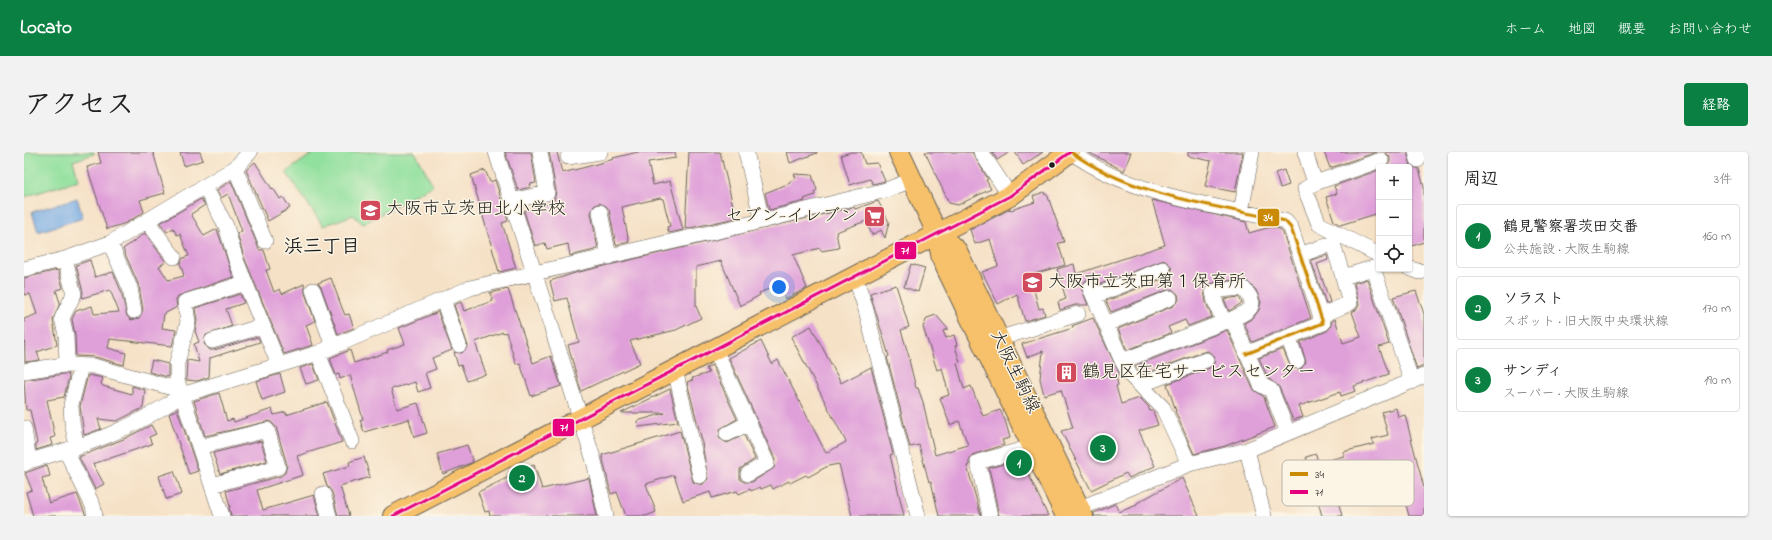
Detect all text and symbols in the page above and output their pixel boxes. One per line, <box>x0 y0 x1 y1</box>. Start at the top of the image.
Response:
text: Locato <box>20 15 72 42</box>
text: ホーム <box>1505 19 1546 40</box>
text: 地図 <box>1568 19 1596 40</box>
text: 概要 <box>1618 19 1646 40</box>
text: お問い合わせ <box>1668 19 1752 40</box>
button: 経路 <box>1684 83 1748 126</box>
text: アクセス <box>24 86 134 127</box>
unlabelled marker <box>1047 160 1057 170</box>
map controls <box>1376 164 1412 272</box>
button: + <box>1376 164 1412 200</box>
text: 周辺 <box>1464 167 1498 192</box>
text: 3件 <box>1714 170 1732 189</box>
school or university icon: 大阪市立茨田北小学校 <box>357 197 383 223</box>
place label: 大阪市立茨田北小学校 <box>386 197 566 223</box>
button: − <box>1376 200 1412 236</box>
place label: セブン-イレブン <box>725 204 858 230</box>
supermarket icon: セブン-イレブン <box>861 204 887 230</box>
line badge: 34 <box>1257 208 1280 227</box>
text: 34 <box>1262 210 1273 226</box>
text: 鶴見警察署茨田交番 <box>1503 216 1638 238</box>
text: 1 <box>1476 227 1480 246</box>
text: 160 m <box>1702 227 1731 246</box>
district label: 浜三丁目 <box>284 234 360 261</box>
button: locate <box>1376 236 1412 272</box>
text: 公共施設 · 大阪生駒線 <box>1503 240 1629 259</box>
line badge: 71 <box>894 241 917 260</box>
text: 71 <box>901 243 910 259</box>
school or university icon: 大阪市立茨田第１保育所 <box>1020 270 1046 296</box>
place label: 大阪市立茨田第１保育所 <box>1048 270 1246 296</box>
your location <box>769 277 789 297</box>
text: ソラスト <box>1503 288 1564 310</box>
text: 2 <box>1475 299 1481 318</box>
text: 170 m <box>1703 299 1731 318</box>
text: スポット · 旧大阪中央環状線 <box>1503 312 1668 331</box>
street label: 大阪生駒線 <box>983 326 1045 418</box>
building icon: 鶴見区在宅サービスセンター <box>1054 360 1080 386</box>
place label: 鶴見区在宅サービスセンター <box>1082 360 1315 386</box>
text: サンディ <box>1503 360 1562 382</box>
text: 3 <box>1475 371 1481 390</box>
text: 190 m <box>1704 371 1731 390</box>
text: スーパー · 大阪生駒線 <box>1503 384 1629 403</box>
line badge: 71 <box>552 418 575 437</box>
text: 71 <box>560 420 569 436</box>
pin: 3 <box>1090 433 1116 463</box>
pin: 1 <box>1006 448 1032 478</box>
legend <box>1282 460 1414 506</box>
pin: 2 <box>509 463 535 493</box>
text: 34 <box>1315 467 1325 483</box>
text: 71 <box>1315 485 1324 501</box>

